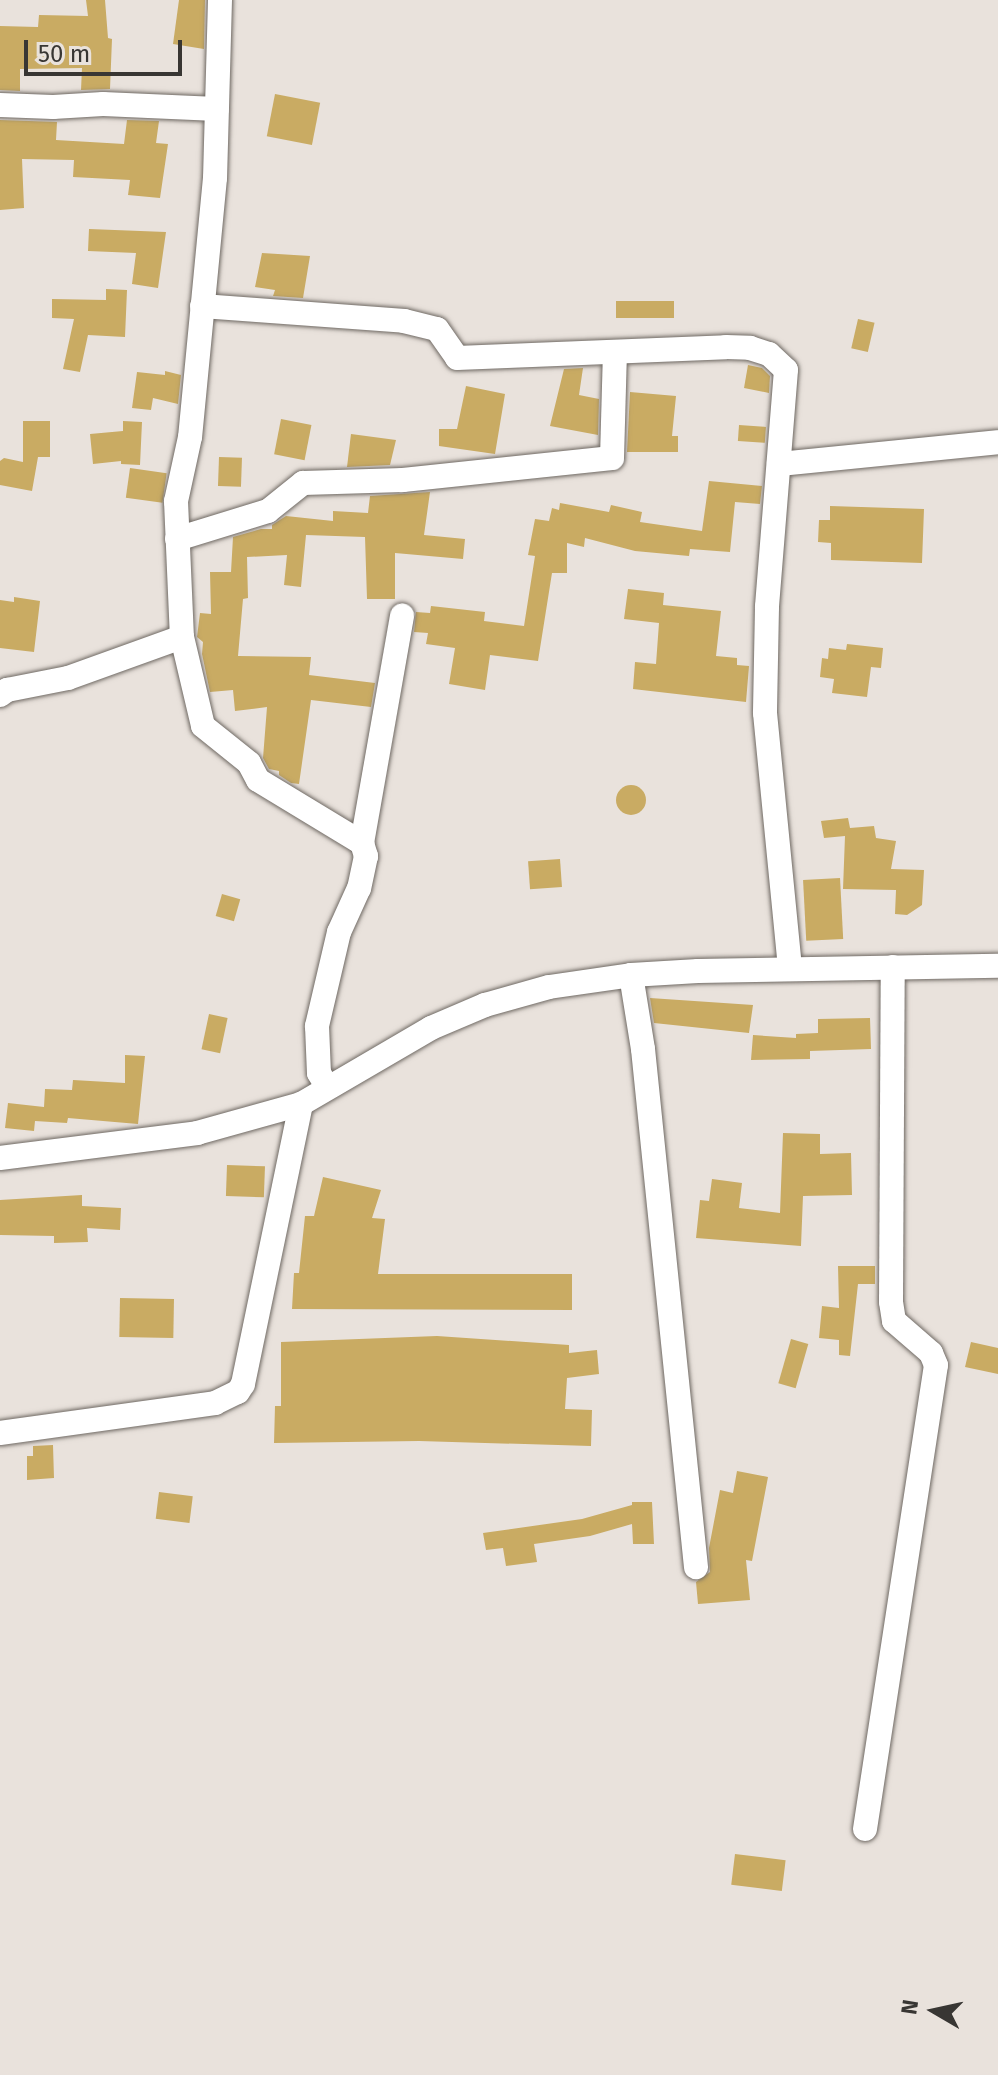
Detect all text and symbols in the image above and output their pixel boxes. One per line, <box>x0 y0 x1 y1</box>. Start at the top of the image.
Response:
scale bar <box>28 24 186 74</box>
text: 50 m <box>38 40 90 68</box>
north arrow <box>894 1971 974 2051</box>
text: N <box>895 1998 924 2016</box>

